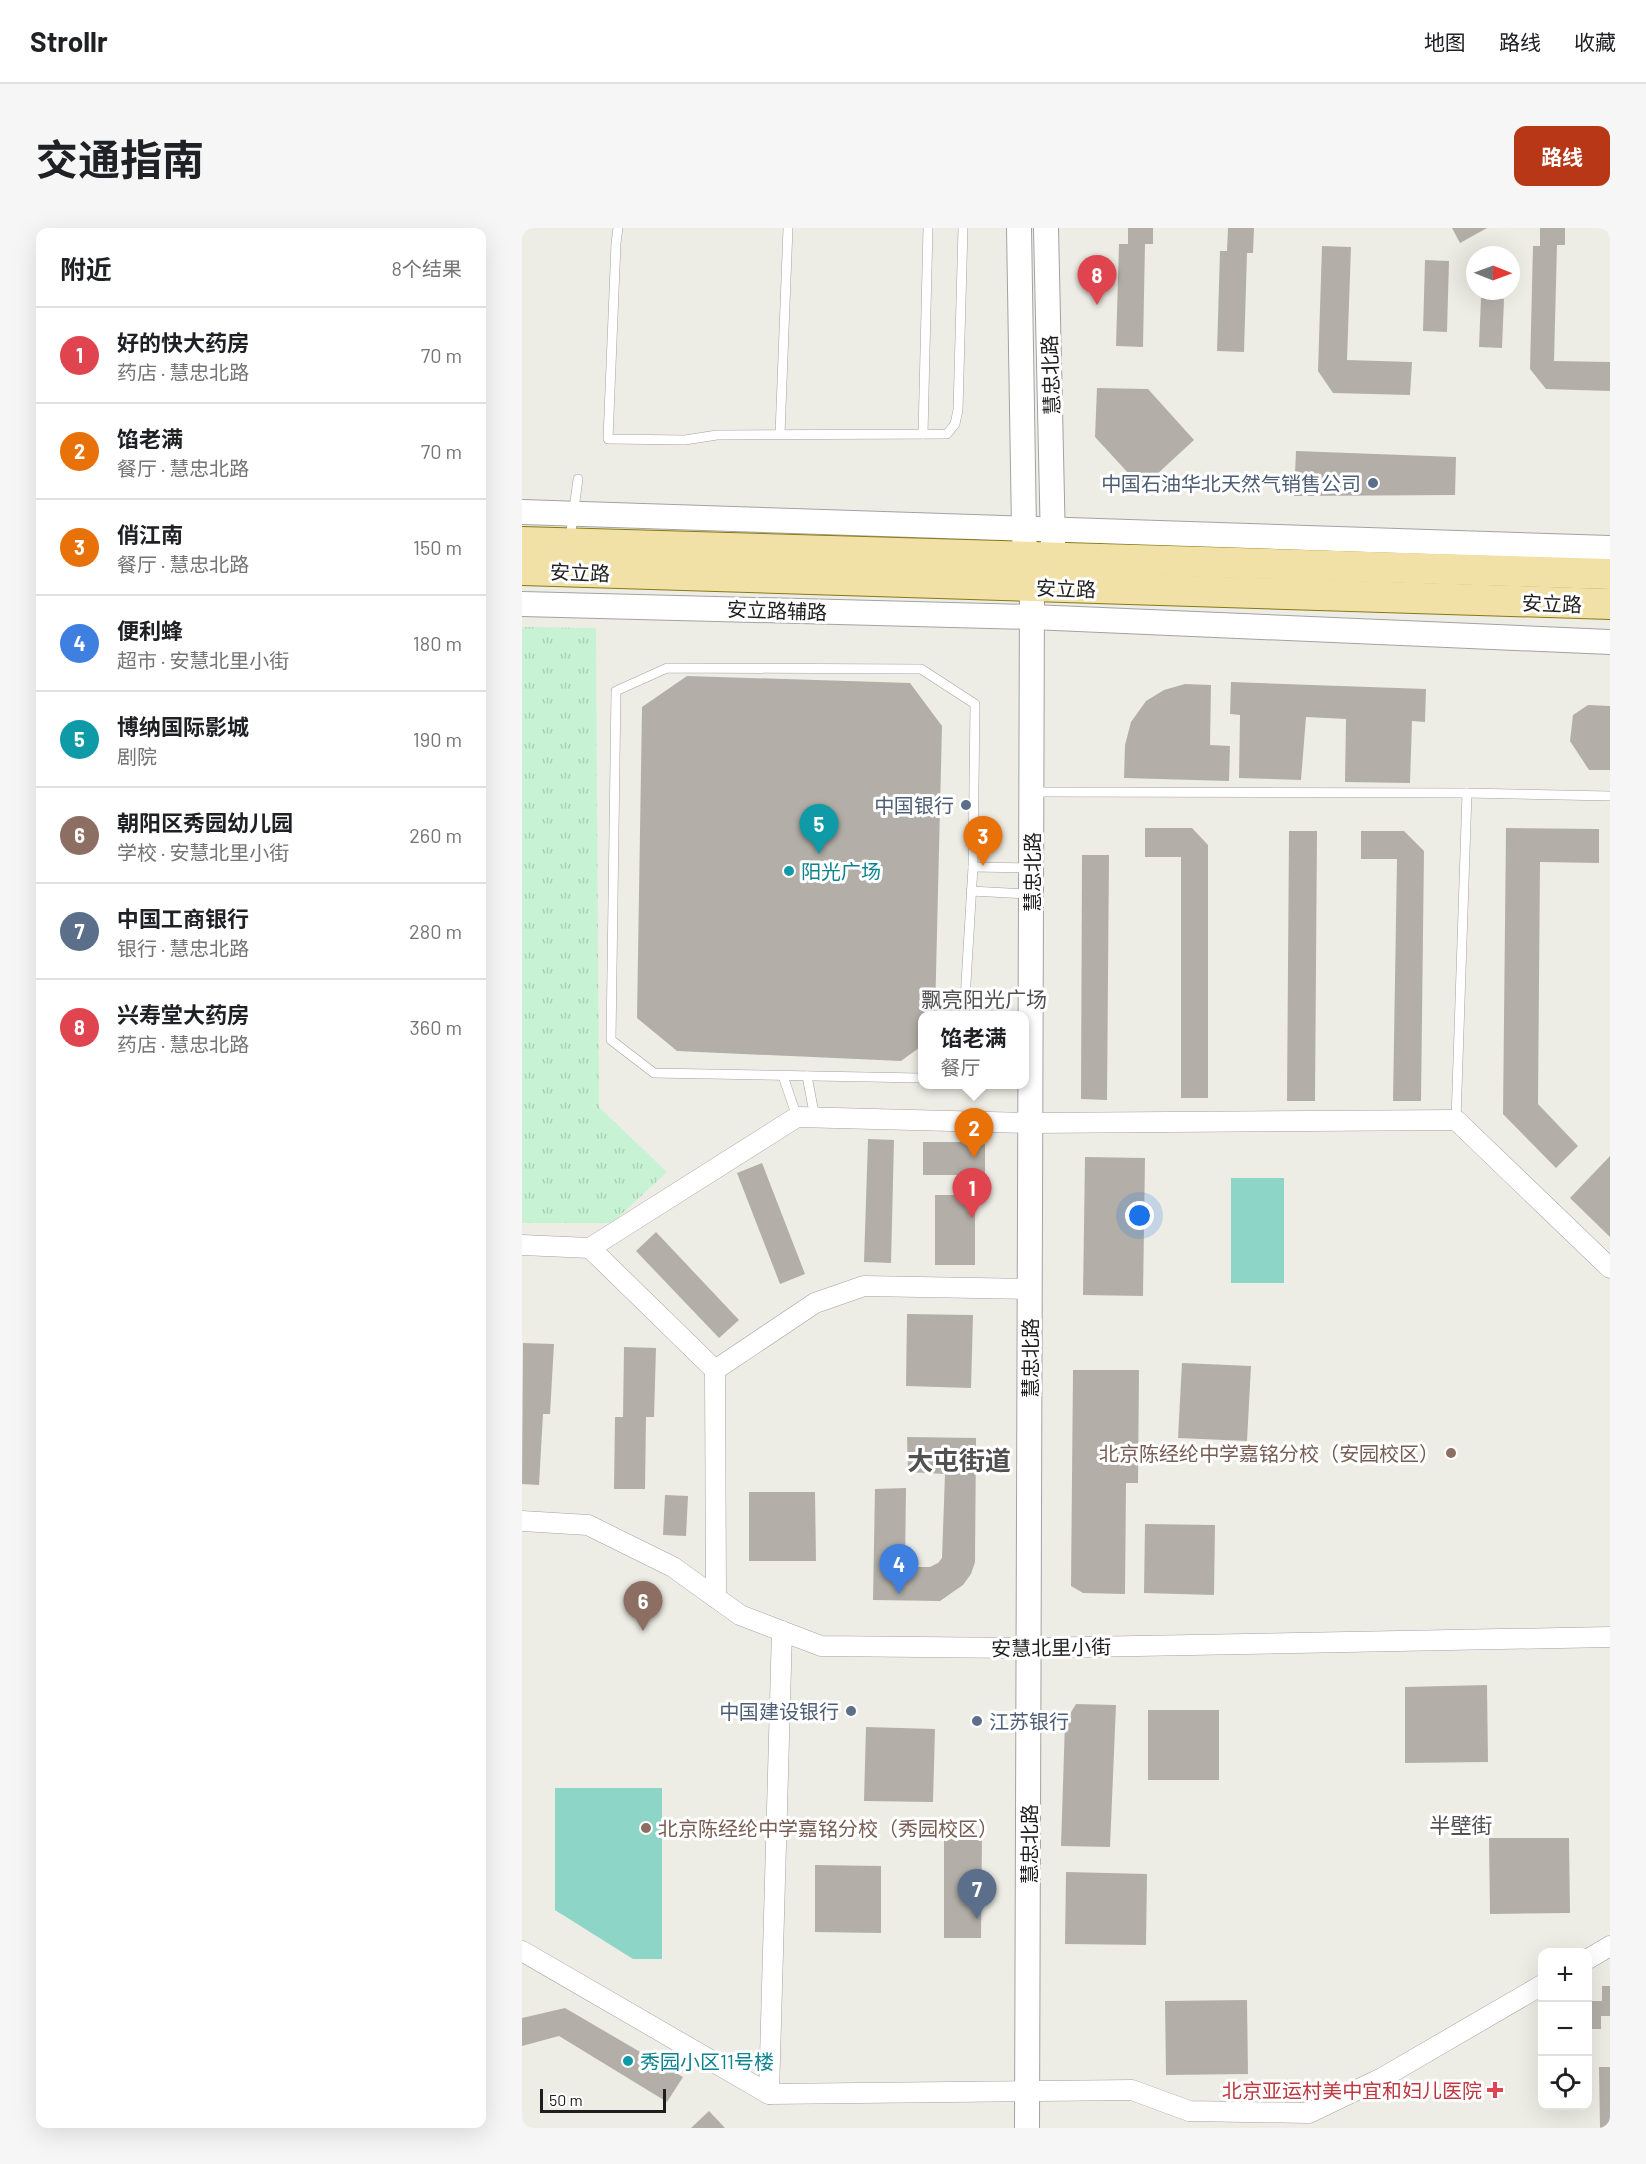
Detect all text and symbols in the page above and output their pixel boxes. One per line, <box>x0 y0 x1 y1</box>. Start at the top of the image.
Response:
text: Strollr <box>30 24 108 58</box>
text: 地图 <box>1424 29 1466 54</box>
text: 路线 <box>1499 29 1541 54</box>
text: 收藏 <box>1574 29 1616 54</box>
button: 路线 <box>1514 126 1610 186</box>
text: 交通指南 <box>36 133 204 183</box>
north arrow <box>1466 246 1520 300</box>
text: 附近 <box>60 253 112 284</box>
text: 8个结果 <box>392 256 462 280</box>
pin: 8 <box>1078 256 1116 305</box>
text: 好的快大药房 <box>117 329 249 355</box>
street label: 慧忠北路 <box>1037 335 1063 415</box>
text: 1 <box>76 343 83 367</box>
text: 70 m <box>421 343 462 367</box>
text: 药店 · 慧忠北路 <box>117 360 249 384</box>
text: 馅老满 <box>117 425 183 451</box>
text: 2 <box>74 439 85 463</box>
text: 70 m <box>421 439 462 463</box>
text: 餐厅 · 慧忠北路 <box>117 456 249 480</box>
place label: 中国石油华北天然气销售公司 <box>1101 471 1361 495</box>
marker: 中国石油华北天然气销售公司 <box>1366 476 1380 490</box>
text: 俏江南 <box>117 521 183 547</box>
text: 3 <box>74 535 85 559</box>
text: 150 m <box>413 535 462 559</box>
text: 餐厅 · 慧忠北路 <box>117 552 249 576</box>
street label: 安立路 <box>550 559 610 585</box>
street label: 安立路 <box>1036 575 1096 601</box>
street label: 安立路 <box>1522 590 1582 616</box>
street label: 安立路辅路 <box>727 596 827 624</box>
text: 便利蜂 <box>117 617 183 643</box>
text: 4 <box>73 631 86 655</box>
text: 180 m <box>413 631 462 655</box>
text: 超市 · 安慧北里小街 <box>117 648 289 672</box>
text: 博纳国际影城 <box>117 713 249 739</box>
text: 5 <box>74 727 85 751</box>
text: 190 m <box>413 727 462 751</box>
text: 剧院 <box>117 744 157 768</box>
place label: 中国银行 <box>874 793 954 817</box>
marker: 中国银行 <box>959 798 973 812</box>
pin: 5 <box>800 804 838 854</box>
text: 朝阳区秀园幼儿园 <box>117 809 293 835</box>
pin: 3 <box>964 816 1002 866</box>
text: 6 <box>74 823 85 847</box>
text: 260 m <box>409 823 462 847</box>
street label: 慧忠北路 <box>1020 832 1044 912</box>
text: 学校 · 安慧北里小街 <box>117 840 289 864</box>
place label: 阳光广场 <box>801 859 881 883</box>
marker: 阳光广场 <box>782 864 796 878</box>
text: 中国工商银行 <box>117 905 249 931</box>
text: 7 <box>75 919 84 943</box>
text: 280 m <box>409 919 462 943</box>
text: 银行 · 慧忠北路 <box>117 936 249 960</box>
district label: 飘亮阳光广场 <box>921 986 1047 1011</box>
text: 兴寿堂大药房 <box>117 1001 249 1027</box>
popup <box>918 1011 1029 1089</box>
text: 8 <box>74 1015 85 1039</box>
text: 360 m <box>410 1015 462 1039</box>
text: 馅老满 <box>940 1024 1007 1050</box>
text: 药店 · 慧忠北路 <box>117 1032 249 1056</box>
text: 餐厅 <box>940 1055 980 1079</box>
pin: 2 <box>954 1108 994 1158</box>
pin: 1 <box>952 1168 992 1218</box>
your location <box>1125 1201 1154 1230</box>
street label: 慧忠北路 <box>1018 1318 1042 1398</box>
place label: 北京陈经纶中学嘉铭分校（安园校区） <box>1099 1441 1439 1465</box>
district label: 大屯街道 <box>907 1444 1011 1475</box>
marker: 北京陈经纶中学嘉铭分校（安园校区） <box>1444 1446 1458 1460</box>
pin: 4 <box>880 1544 919 1594</box>
pin: 6 <box>624 1582 662 1631</box>
street label: 安慧北里小街 <box>991 1634 1111 1660</box>
place label: 中国建设银行 <box>719 1699 839 1723</box>
marker: 中国建设银行 <box>844 1704 858 1718</box>
place label: 江苏银行 <box>989 1709 1069 1733</box>
marker: 江苏银行 <box>970 1714 984 1728</box>
street label: 慧忠北路 <box>1017 1804 1041 1884</box>
district label: 半壁街 <box>1430 1812 1493 1837</box>
place label: 北京陈经纶中学嘉铭分校（秀园校区） <box>658 1816 998 1840</box>
marker: 北京陈经纶中学嘉铭分校（秀园校区） <box>639 1821 653 1835</box>
pin: 7 <box>958 1870 996 1919</box>
map controls <box>1538 1948 1592 2110</box>
button: + <box>1538 1948 1592 2002</box>
button: − <box>1538 2002 1592 2056</box>
place label: 秀园小区11号楼 <box>640 2049 774 2073</box>
marker: 秀园小区11号楼 <box>621 2054 635 2068</box>
button: locate <box>1538 2056 1592 2110</box>
place label: 北京亚运村美中宜和妇儿医院 <box>1222 2078 1482 2102</box>
marker: 北京亚运村美中宜和妇儿医院 <box>1486 2081 1504 2099</box>
scale bar <box>540 2086 666 2114</box>
text: 50 m <box>549 2090 583 2109</box>

